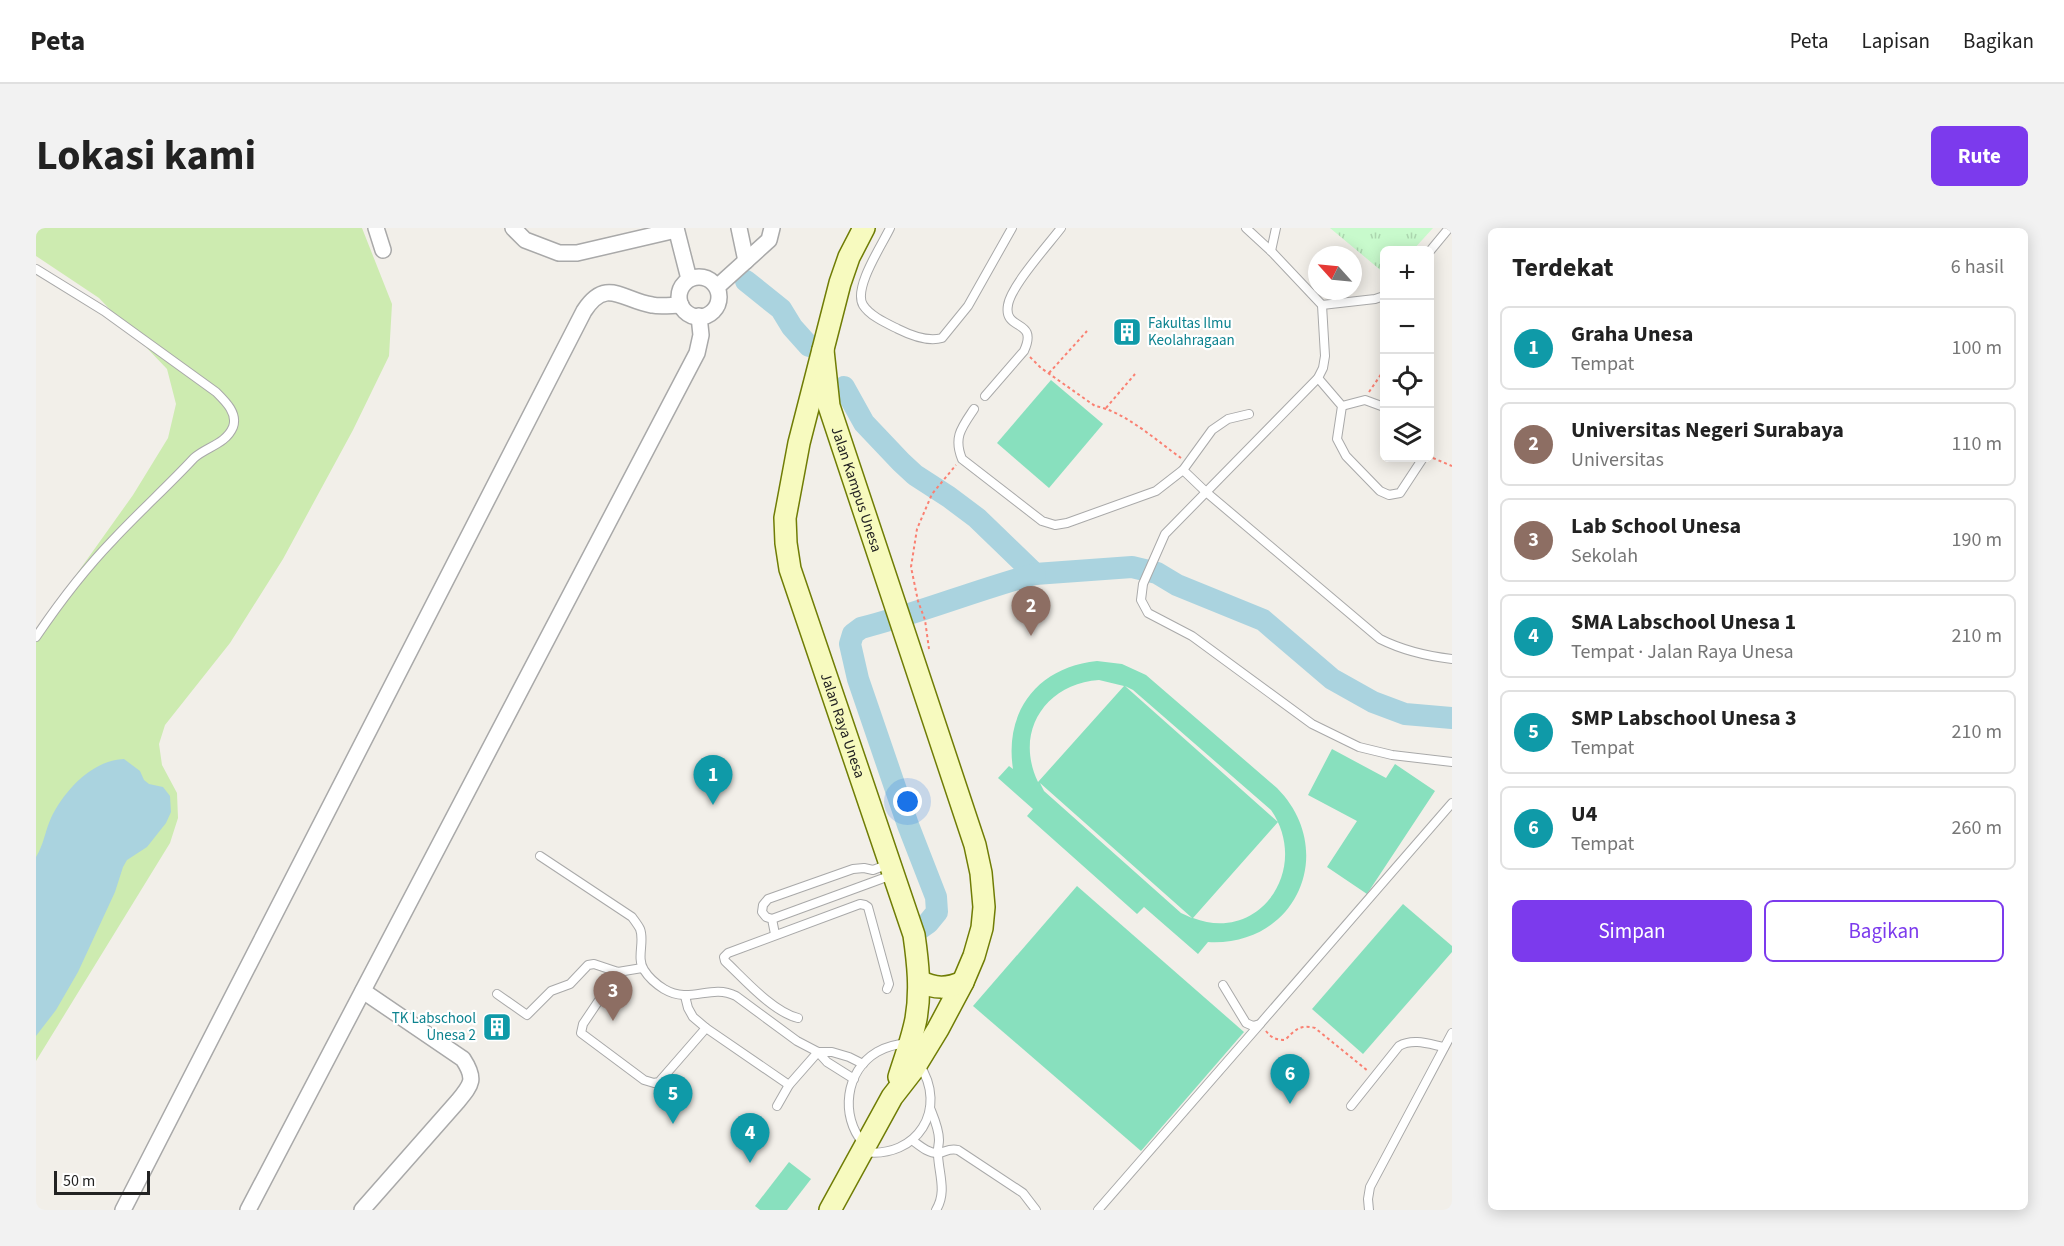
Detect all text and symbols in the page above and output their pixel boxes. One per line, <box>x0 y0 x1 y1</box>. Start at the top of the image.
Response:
text: Peta <box>30 21 85 61</box>
text: Peta <box>1790 26 1829 56</box>
text: Lapisan <box>1862 26 1930 56</box>
text: Bagikan <box>1963 26 2034 56</box>
text: Lokasi kami <box>36 126 256 186</box>
button: Rute <box>1931 126 2028 186</box>
north arrow <box>1308 246 1362 300</box>
map controls <box>1380 246 1434 462</box>
button: + <box>1380 246 1434 300</box>
text: Terdekat <box>1512 249 1614 286</box>
text: 6 hasil <box>1951 253 2004 281</box>
button: − <box>1380 300 1434 354</box>
place label: Fakultas Ilmu Keolahragaan <box>1148 313 1235 351</box>
building icon: Fakultas Ilmu Keolahragaan <box>1111 316 1143 348</box>
text: Graha Unesa <box>1571 318 1693 350</box>
text: 1 <box>1528 334 1539 362</box>
text: 100 m <box>1952 334 2002 362</box>
text: Tempat <box>1571 350 1634 378</box>
button: locate <box>1380 354 1434 408</box>
button: layers <box>1380 408 1434 462</box>
text: Universitas Negeri Surabaya <box>1571 414 1844 446</box>
street label: Jalan Kampus Unesa <box>826 424 887 555</box>
text: 2 <box>1528 430 1539 458</box>
text: 110 m <box>1952 430 2002 458</box>
text: Universitas <box>1571 446 1664 474</box>
text: Lab School Unesa <box>1571 510 1741 542</box>
text: 3 <box>1528 526 1539 554</box>
text: 190 m <box>1952 526 2002 554</box>
text: Sekolah <box>1571 542 1638 570</box>
pin: 2 <box>1012 586 1050 636</box>
text: SMA Labschool Unesa 1 <box>1571 606 1796 638</box>
text: 4 <box>1528 622 1539 650</box>
text: 210 m <box>1952 622 2002 650</box>
text: Tempat · Jalan Raya Unesa <box>1571 638 1794 666</box>
street label: Jalan Raya Unesa <box>815 670 871 781</box>
text: SMP Labschool Unesa 3 <box>1571 702 1797 734</box>
text: 5 <box>1528 718 1539 746</box>
text: 210 m <box>1952 718 2002 746</box>
text: Tempat <box>1571 734 1634 762</box>
pin: 1 <box>694 756 732 805</box>
your location <box>893 787 922 816</box>
text: U4 <box>1571 798 1597 830</box>
text: 6 <box>1528 814 1539 842</box>
text: 260 m <box>1952 814 2002 842</box>
text: Tempat <box>1571 830 1634 858</box>
button: Simpan <box>1512 900 1752 962</box>
button: Bagikan <box>1764 900 2004 962</box>
pin: 3 <box>594 972 632 1021</box>
place label: TK Labschool Unesa 2 <box>392 1008 476 1046</box>
building icon: TK Labschool Unesa 2 <box>481 1011 513 1043</box>
pin: 6 <box>1270 1054 1310 1104</box>
pin: 5 <box>654 1074 692 1124</box>
pin: 4 <box>730 1114 770 1163</box>
scale bar <box>54 1168 150 1196</box>
text: 50 m <box>63 1170 95 1192</box>

